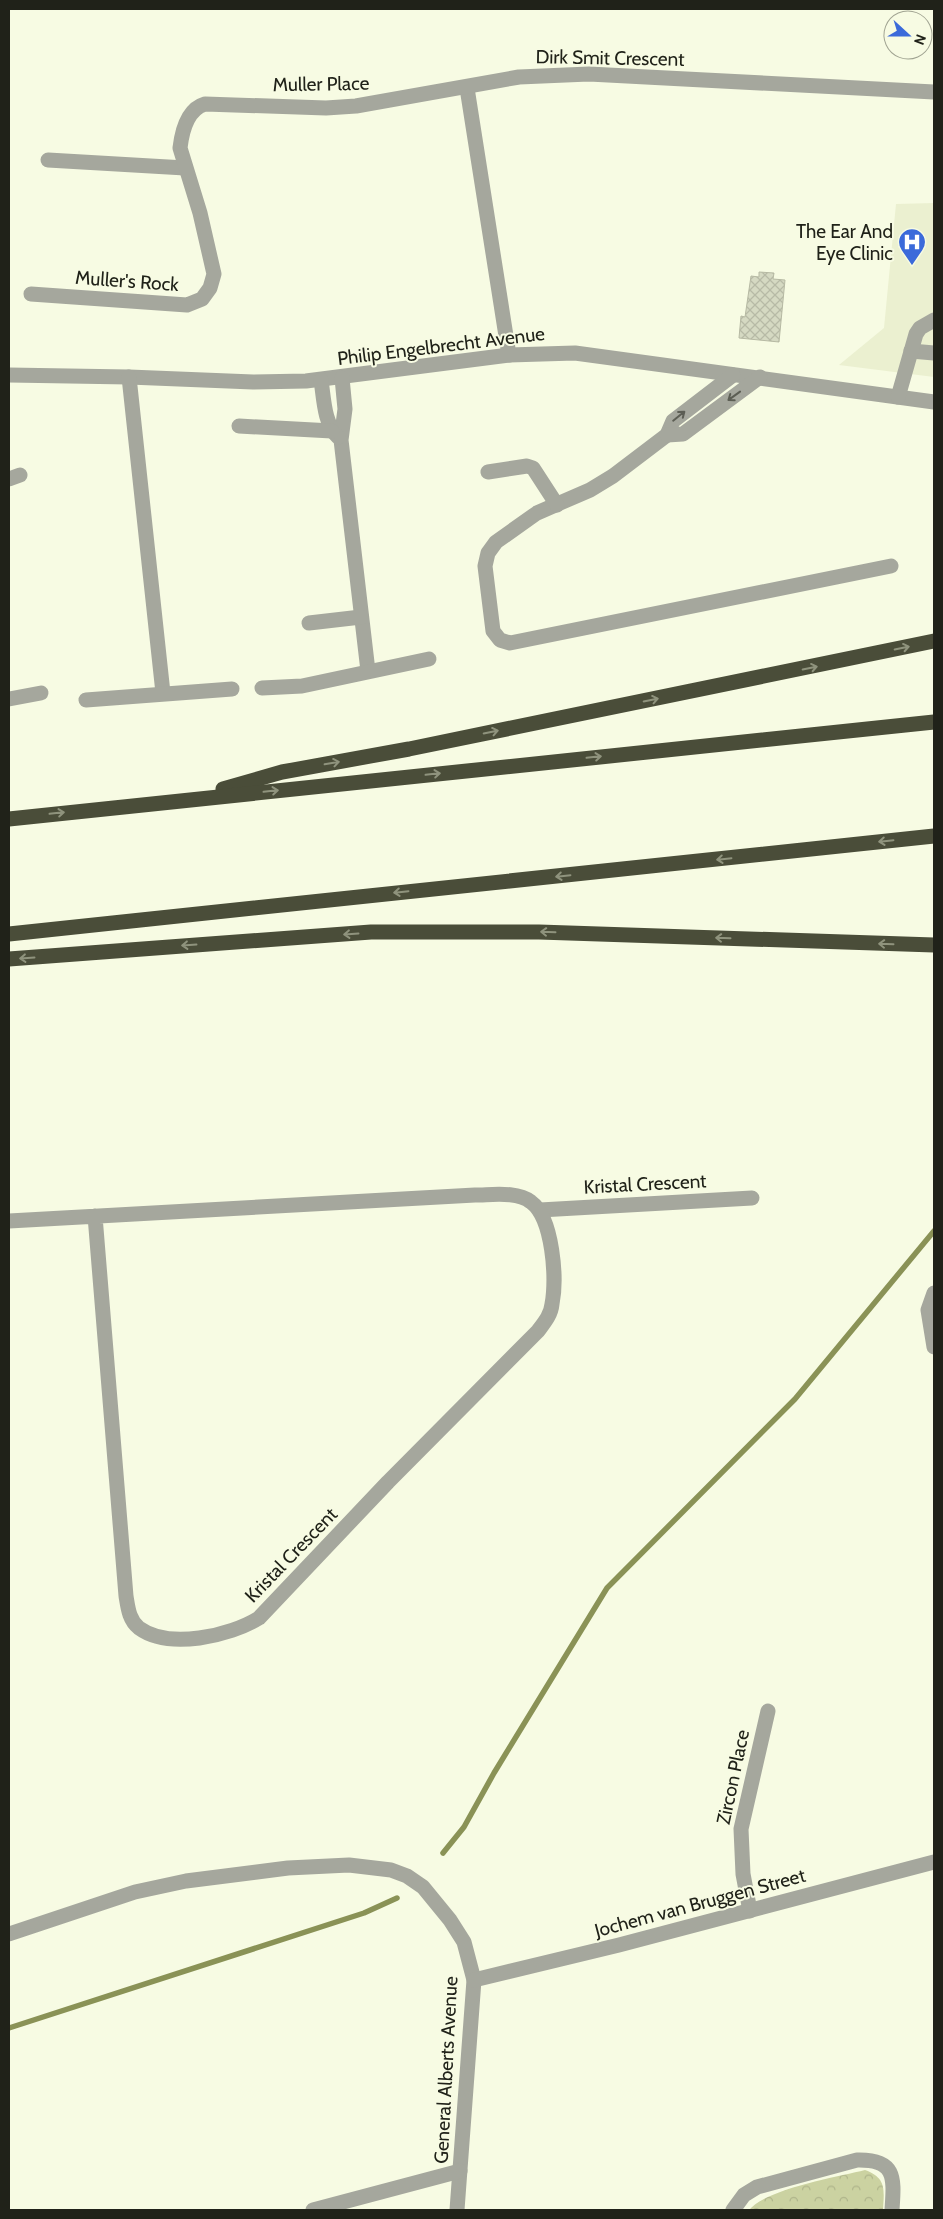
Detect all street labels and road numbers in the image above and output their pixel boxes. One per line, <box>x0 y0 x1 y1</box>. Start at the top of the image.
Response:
street label: Dirk Smit Crescent <box>535 45 685 71</box>
street label: Muller Place <box>272 72 370 96</box>
street label: Muller's Rock <box>75 266 180 296</box>
street label: Philip Engelbrecht Avenue <box>336 322 546 370</box>
street label: Kristal Crescent <box>583 1169 708 1199</box>
street label: Kristal Crescent <box>240 1502 342 1607</box>
street label: Zircon Place <box>712 1727 754 1827</box>
street label: Jochem van Bruggen Street <box>591 1864 809 1943</box>
street label: General Alberts Avenue <box>430 1975 462 2164</box>

